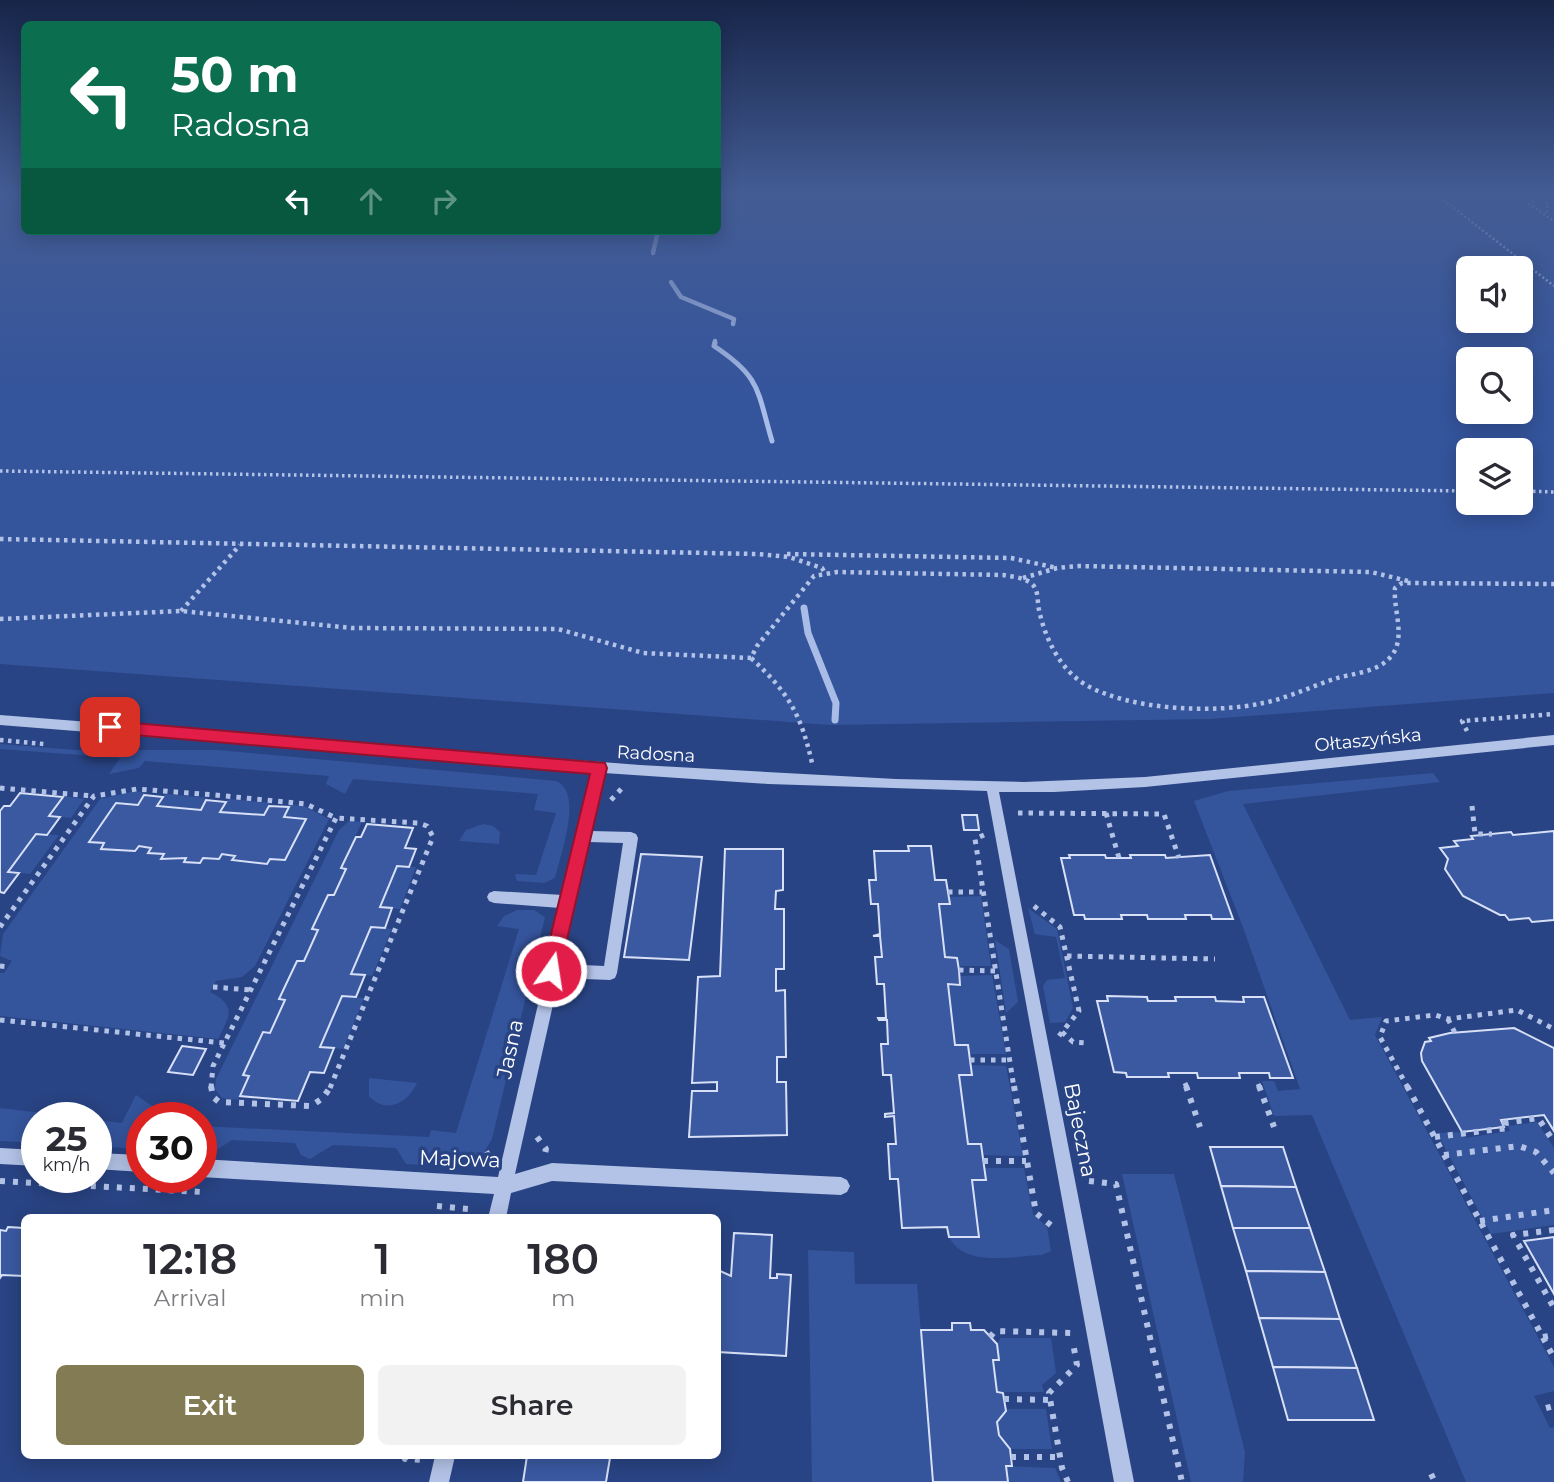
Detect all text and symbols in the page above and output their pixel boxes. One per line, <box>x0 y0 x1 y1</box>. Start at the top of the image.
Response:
text: 50 m <box>171 45 299 104</box>
icon: left <box>56 49 147 140</box>
text: Radosna <box>171 105 311 144</box>
icon: left <box>279 182 317 220</box>
icon: ahead <box>352 182 390 220</box>
icon: right <box>425 182 463 220</box>
map controls <box>1456 256 1533 515</box>
button: sound <box>1456 256 1533 333</box>
button: search <box>1456 347 1533 424</box>
button: layers <box>1456 438 1533 515</box>
pin <box>80 697 140 757</box>
icon: arrive <box>91 708 129 746</box>
street label: Ołtaszyńska <box>1313 723 1423 757</box>
street label: Radosna <box>616 741 696 767</box>
position arrow <box>514 934 588 1008</box>
street label: Jasna <box>491 1017 528 1082</box>
street label: Bajeczna <box>1059 1081 1102 1179</box>
speed limit sign: 30 <box>126 1102 217 1193</box>
text: 25 <box>46 1117 87 1160</box>
street label: Majowa <box>419 1145 501 1172</box>
text: km/h <box>42 1154 91 1176</box>
text: 12:18 <box>143 1233 237 1285</box>
text: 1 <box>374 1233 390 1285</box>
text: 180 <box>527 1233 599 1285</box>
text: Arrival <box>154 1284 226 1312</box>
text: min <box>359 1284 405 1312</box>
text: m <box>551 1284 575 1312</box>
button: Exit <box>56 1365 364 1445</box>
button: Share <box>378 1365 686 1445</box>

